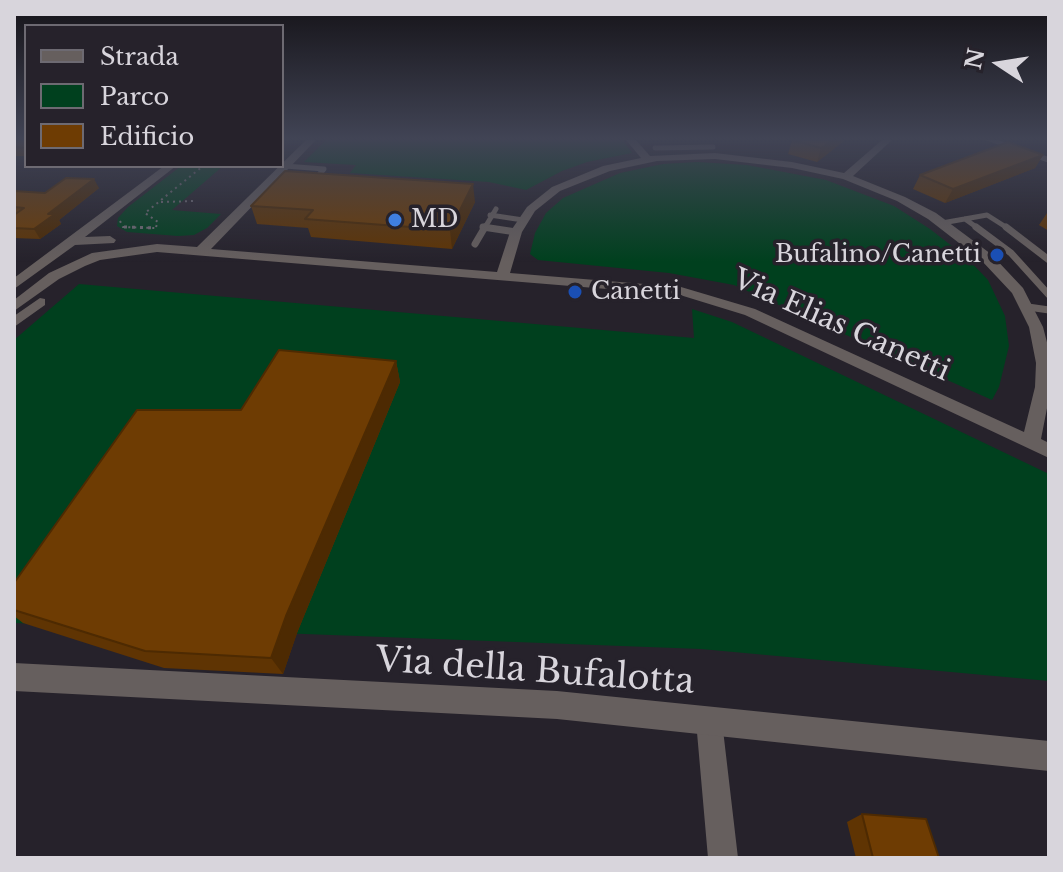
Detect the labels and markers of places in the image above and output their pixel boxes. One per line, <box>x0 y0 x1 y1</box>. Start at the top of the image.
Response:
place label: MD <box>411 206 458 234</box>
marker: MD <box>386 211 404 229</box>
place label: Bufalino/Canetti <box>775 241 981 269</box>
marker: Bufalino/Canetti <box>988 246 1006 264</box>
place label: Canetti <box>591 278 680 306</box>
marker: Canetti <box>566 283 584 301</box>

